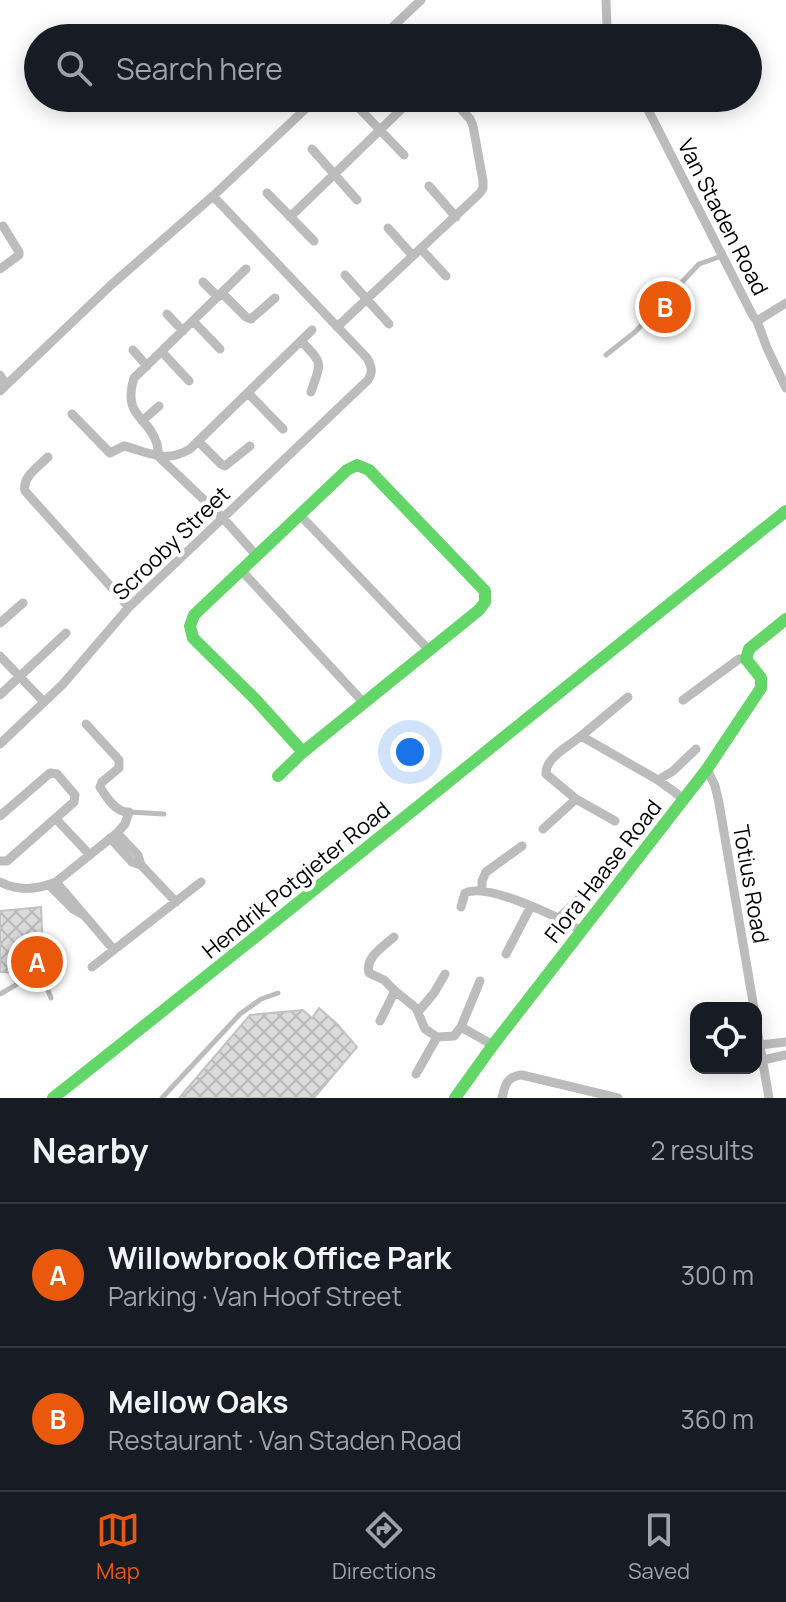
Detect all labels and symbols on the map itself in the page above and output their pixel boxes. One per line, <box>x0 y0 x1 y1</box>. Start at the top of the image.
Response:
street label: Van Staden Road <box>671 134 775 300</box>
pin: B <box>639 277 691 337</box>
street label: Scrooby Street <box>106 479 236 607</box>
your location <box>390 732 430 772</box>
street label: Flora Haase Road <box>538 793 668 949</box>
street label: Hendrik Potgieter Road <box>196 795 396 965</box>
street label: Totius Road <box>726 823 776 945</box>
pin: A <box>11 932 63 992</box>

